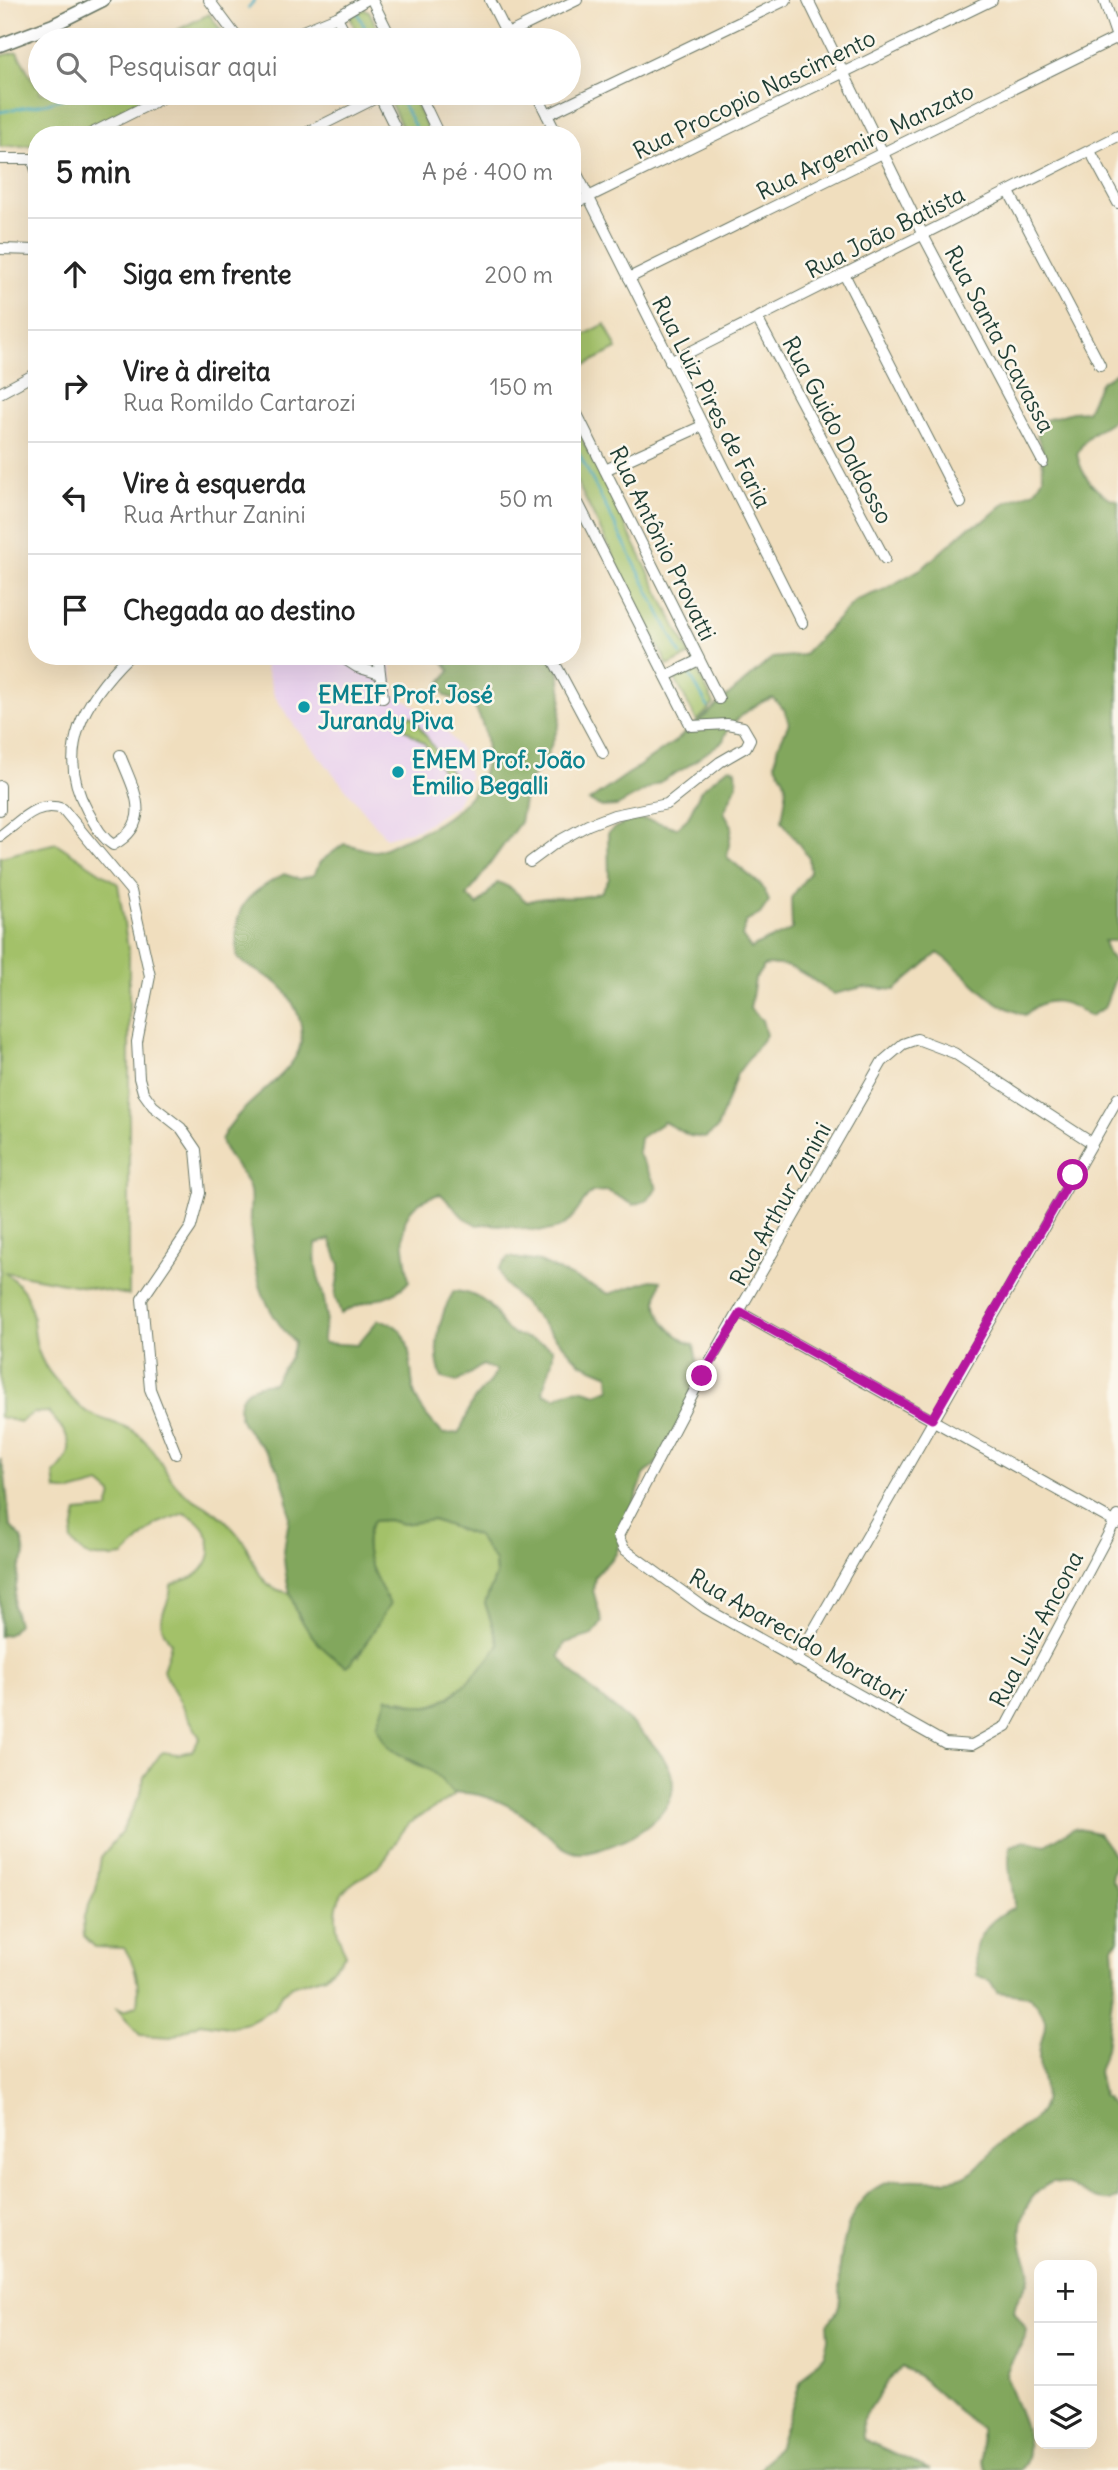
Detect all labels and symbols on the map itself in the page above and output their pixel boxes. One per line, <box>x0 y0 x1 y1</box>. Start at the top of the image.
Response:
street label: Rua Procopio Nascimento <box>628 23 880 165</box>
street label: Rua Argemiro Manzato <box>752 76 978 206</box>
street label: Rua João Batista <box>801 179 969 285</box>
street label: Rua Santa Scavassa <box>938 241 1062 437</box>
street label: Rua Luiz Pires de Faria <box>646 291 778 513</box>
street label: Rua Guido Daldosso <box>776 331 900 529</box>
street label: Rua Antônio Provatti <box>603 441 723 645</box>
place label: EMEIF Prof. José Jurandy Piva <box>318 680 493 735</box>
marker: EMEIF Prof. José Jurandy Piva <box>296 699 312 715</box>
place label: EMEM Prof. João Emilio Begalli <box>412 745 586 800</box>
marker: EMEM Prof. João Emilio Begalli <box>390 764 406 780</box>
street label: Rua Arthur Zanini <box>723 1117 837 1291</box>
route start <box>1057 1159 1088 1190</box>
route end <box>686 1360 717 1391</box>
street label: Rua Luiz Ancona <box>983 1546 1089 1712</box>
street label: Rua Aparecido Moratori <box>684 1562 912 1710</box>

